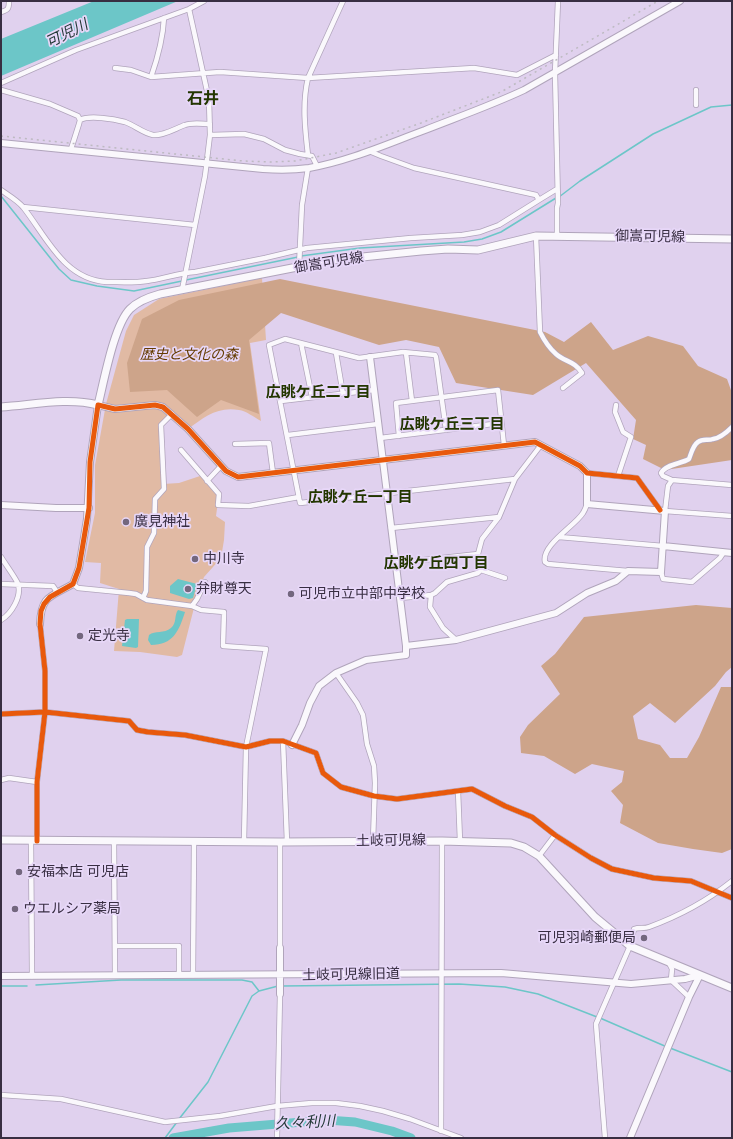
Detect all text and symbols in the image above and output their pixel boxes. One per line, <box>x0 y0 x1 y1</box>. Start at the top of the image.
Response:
water label: 可児川 <box>43 16 91 52</box>
district label: 石井 <box>187 89 219 109</box>
street label: 御嵩可児線 <box>615 228 685 246</box>
street label: 御嵩可児線 <box>293 249 365 277</box>
park label: 歴史と文化の森 <box>140 347 238 363</box>
district label: 広眺ケ丘二丁目 <box>266 384 370 402</box>
district label: 広眺ケ丘三丁目 <box>400 416 504 434</box>
district label: 広眺ケ丘一丁目 <box>308 489 412 507</box>
place label: 廣見神社 <box>134 514 190 530</box>
marker: 廣見神社 <box>121 517 131 527</box>
place label: 中川寺 <box>203 551 245 567</box>
marker: 中川寺 <box>190 554 200 564</box>
district label: 広眺ケ丘四丁目 <box>384 555 488 573</box>
place label: 弁財尊天 <box>196 581 252 597</box>
marker: 弁財尊天 <box>183 584 193 594</box>
place label: 可児市立中部中学校 <box>299 586 425 602</box>
marker: 可児市立中部中学校 <box>286 589 296 599</box>
place label: 定光寺 <box>88 628 130 644</box>
marker: 定光寺 <box>75 631 85 641</box>
street label: 土岐可児線 <box>356 832 426 850</box>
place label: 安福本店 可児店 <box>27 864 129 880</box>
marker: 安福本店 可児店 <box>14 867 24 877</box>
place label: ウエルシア薬局 <box>23 901 121 917</box>
marker: ウエルシア薬局 <box>10 904 20 914</box>
place label: 可児羽崎郵便局 <box>538 930 636 946</box>
marker: 可児羽崎郵便局 <box>639 933 649 943</box>
street label: 土岐可児線旧道 <box>302 966 400 984</box>
water label: 久々利川 <box>275 1112 335 1134</box>

